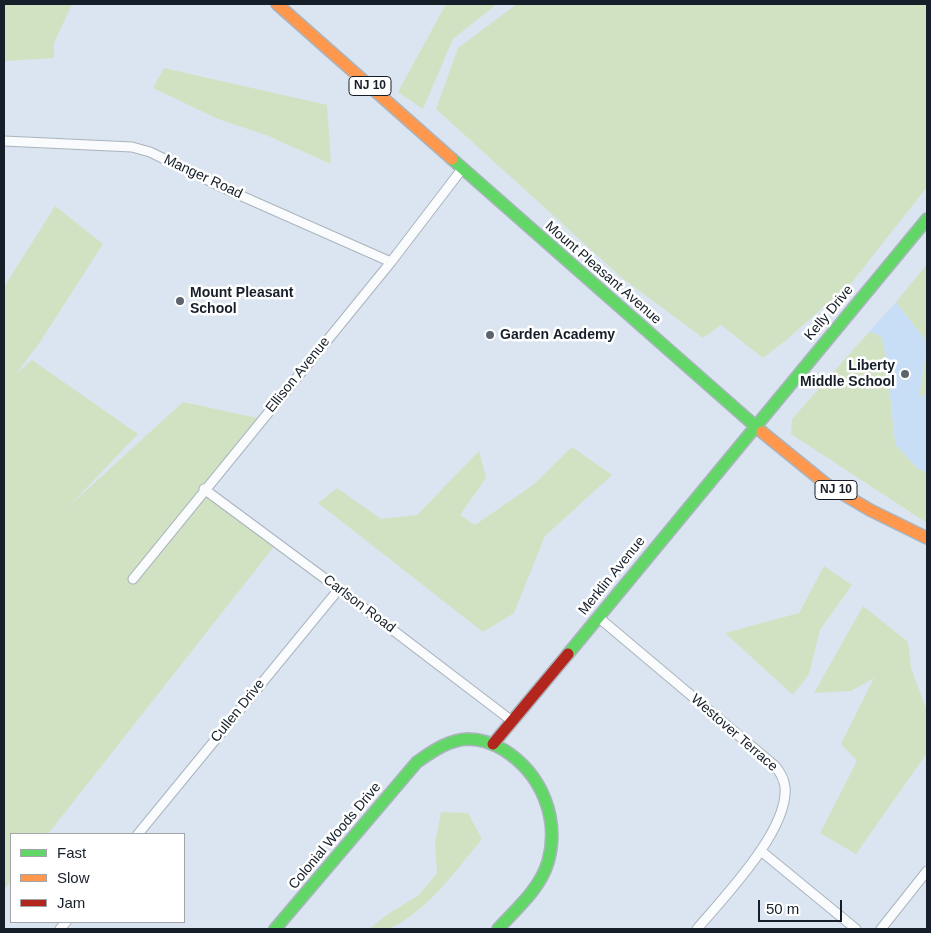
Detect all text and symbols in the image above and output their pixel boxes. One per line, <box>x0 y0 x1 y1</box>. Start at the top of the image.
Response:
road number: NJ 10 <box>349 76 391 95</box>
street label: Manger Road <box>161 151 245 203</box>
street label: Mount Pleasant Avenue <box>541 218 665 328</box>
street label: Kelly Drive <box>801 282 857 344</box>
place label: Mount Pleasant School <box>190 285 293 318</box>
marker: Mount Pleasant School <box>174 295 186 307</box>
place label: Garden Academy <box>500 327 615 343</box>
marker: Garden Academy <box>484 329 496 341</box>
street label: Ellison Avenue <box>262 334 334 416</box>
place label: Liberty Middle School <box>800 358 895 391</box>
marker: Liberty Middle School <box>899 368 911 380</box>
road number: NJ 10 <box>815 480 857 500</box>
street label: Merklin Avenue <box>575 533 649 619</box>
street label: Carlson Road <box>320 572 398 636</box>
street label: Cullen Drive <box>207 676 269 746</box>
street label: Westover Terrace <box>687 691 781 775</box>
street label: Colonial Woods Drive <box>285 779 385 893</box>
legend <box>10 833 185 923</box>
text: Fast <box>57 844 86 861</box>
text: Slow <box>57 869 90 886</box>
scale bar <box>761 890 845 922</box>
text: Jam <box>57 894 85 911</box>
text: 50 m <box>766 900 799 917</box>

